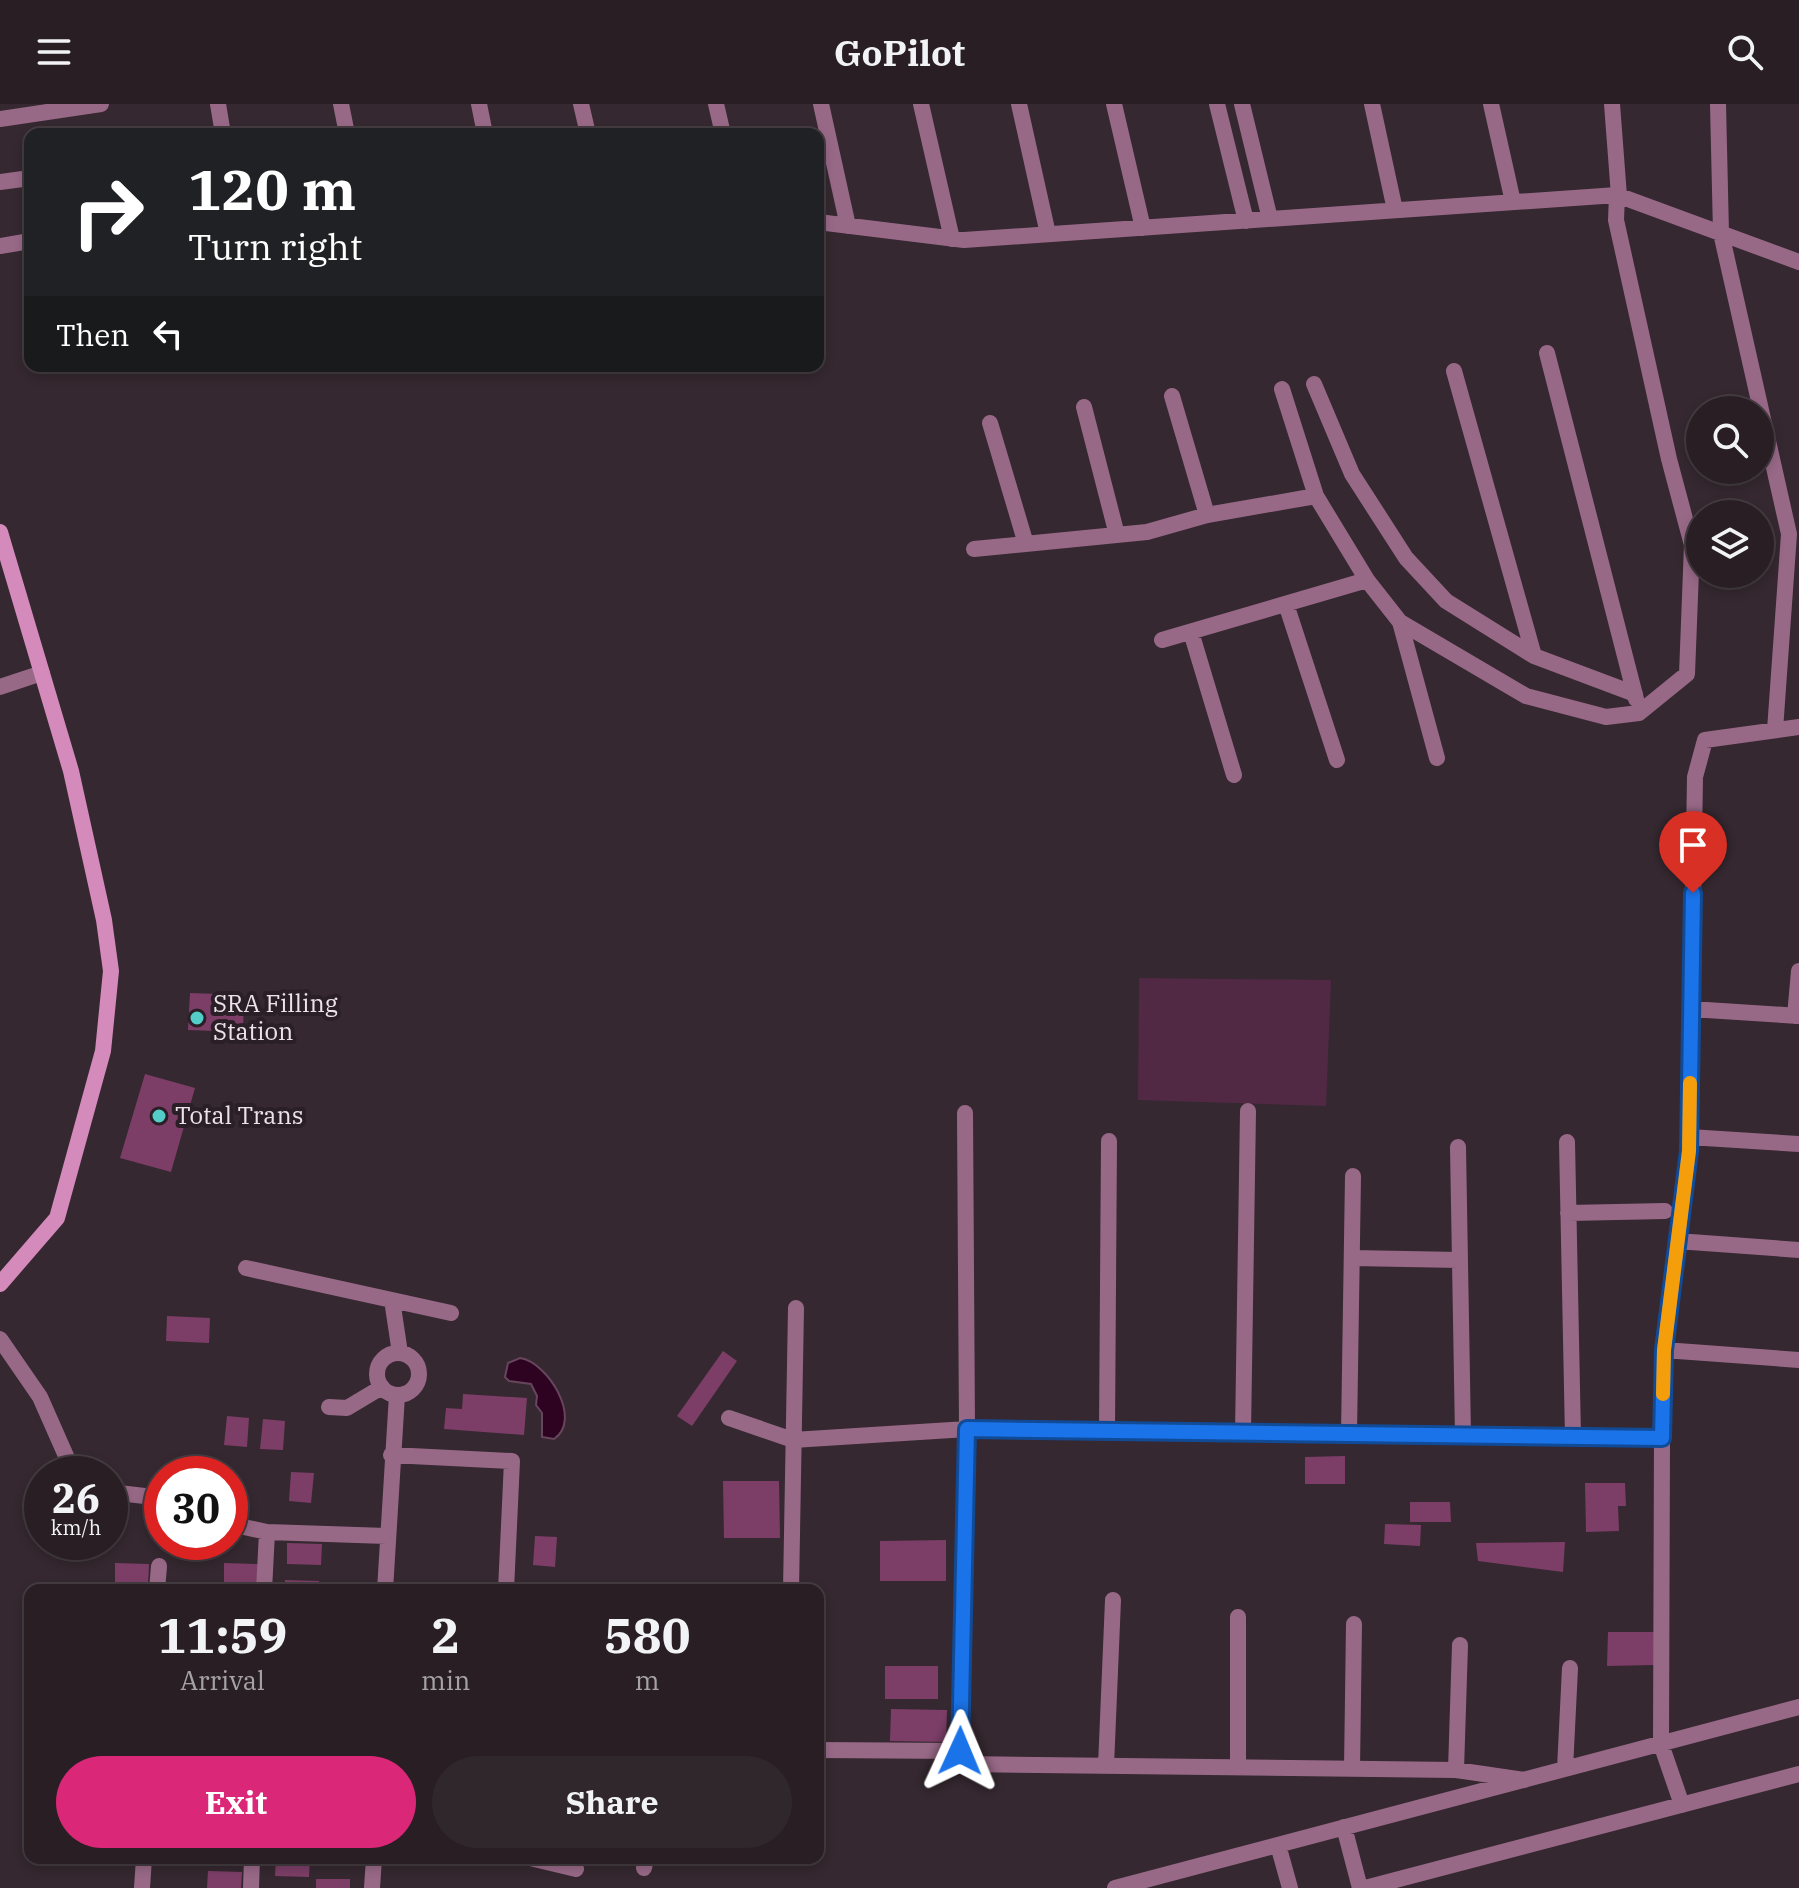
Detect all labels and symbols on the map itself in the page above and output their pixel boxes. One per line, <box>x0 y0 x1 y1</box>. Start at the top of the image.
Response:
pin <box>1659 811 1727 893</box>
place label: SRA Filling Station <box>213 987 338 1047</box>
marker: SRA Filling Station <box>188 1009 206 1027</box>
place label: Total Trans <box>175 1099 304 1131</box>
marker: Total Trans <box>150 1107 168 1125</box>
speed limit sign: 30 <box>144 1456 248 1560</box>
position arrow <box>918 1709 1002 1793</box>

